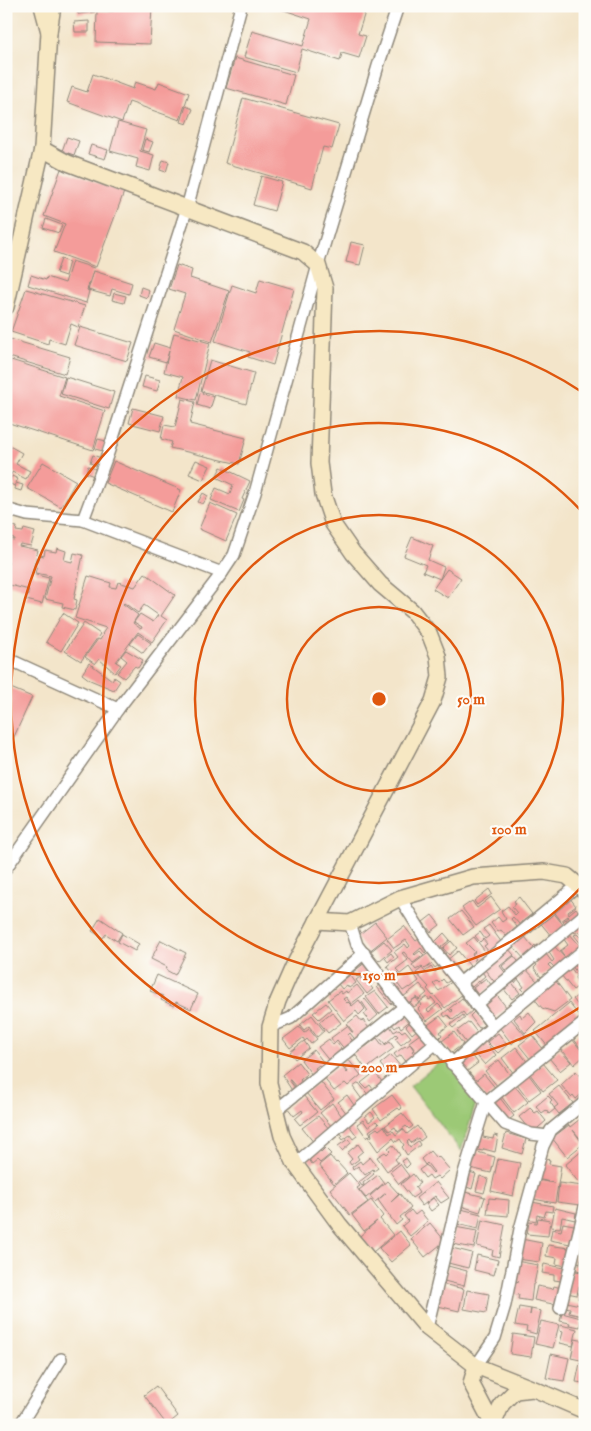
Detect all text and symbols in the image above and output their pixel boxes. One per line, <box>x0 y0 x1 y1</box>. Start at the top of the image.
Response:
centre of rings <box>370 690 388 708</box>
text: 50 m <box>457 690 485 709</box>
text: 100 m <box>491 820 527 839</box>
text: 150 m <box>362 966 396 985</box>
text: 200 m <box>361 1058 398 1077</box>

